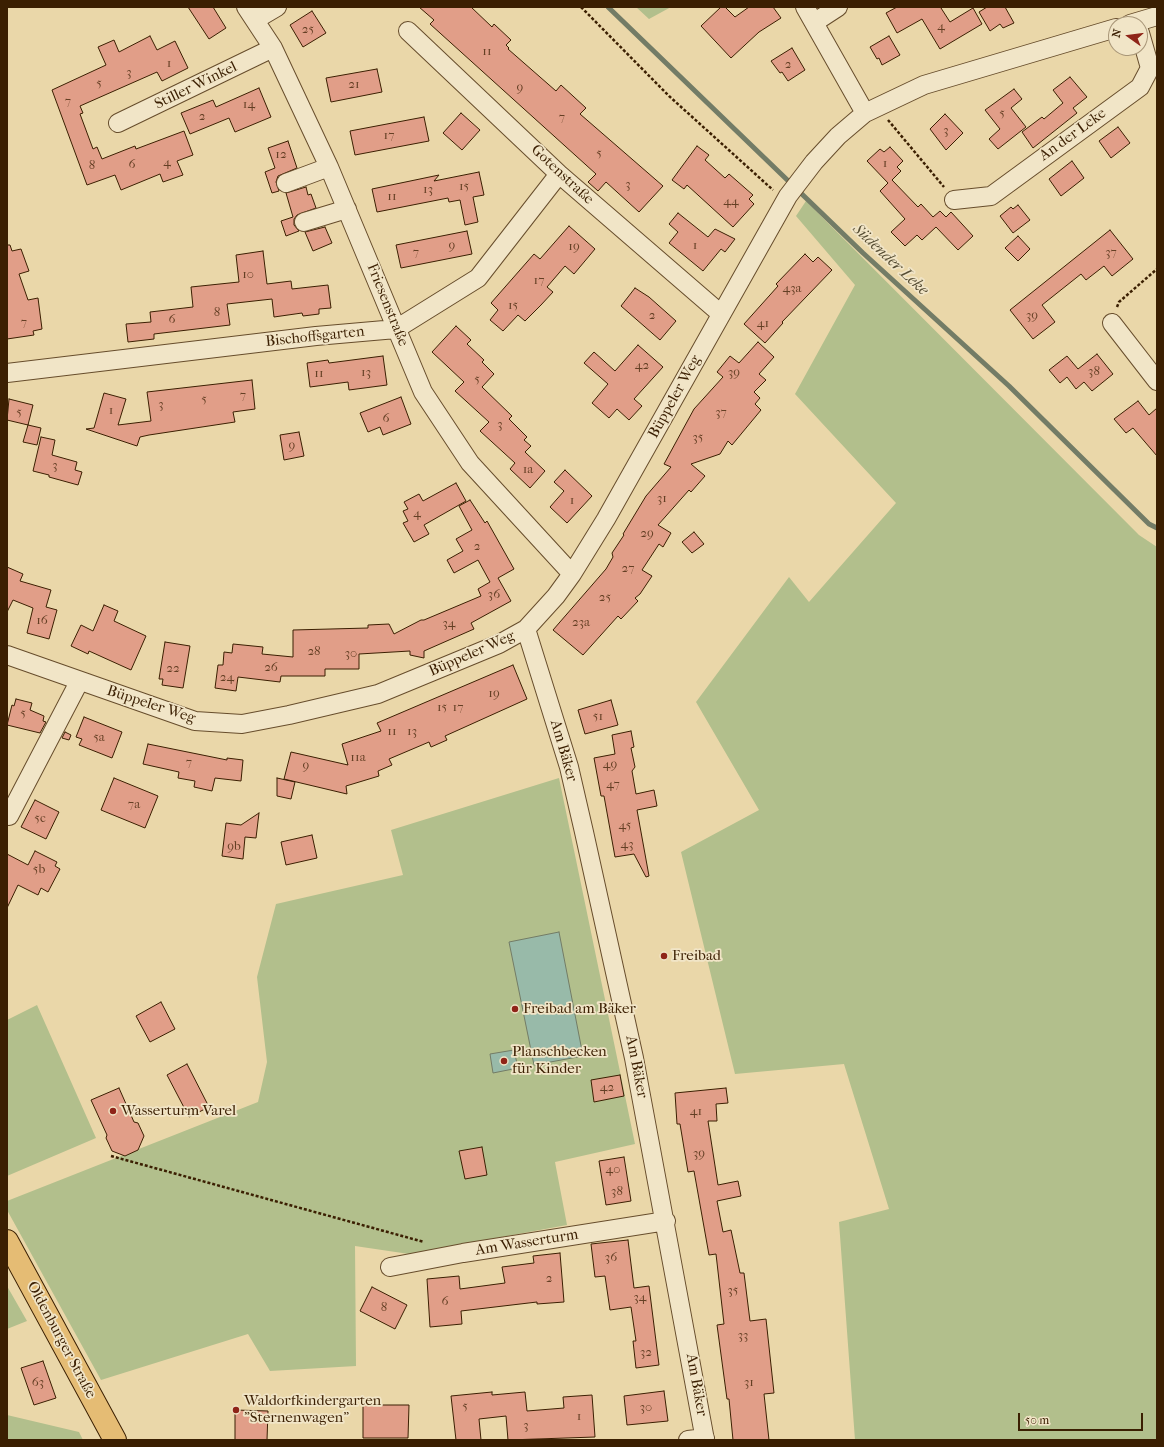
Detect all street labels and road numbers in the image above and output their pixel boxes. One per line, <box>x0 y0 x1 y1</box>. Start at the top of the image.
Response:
street label: Stiller Winkel <box>152 58 240 114</box>
street label: An der Leke <box>1036 105 1110 165</box>
street label: Gotenstraße <box>527 141 597 209</box>
street label: Friesenstraße <box>362 261 412 349</box>
street label: Bischoffsgarten <box>265 323 365 351</box>
street label: Büppeler Weg <box>645 352 705 442</box>
street label: Büppeler Weg <box>426 627 518 681</box>
street label: Büppeler Weg <box>104 682 198 728</box>
street label: Am Bäker <box>546 718 580 784</box>
street label: Am Bäker <box>621 1034 651 1100</box>
street label: Am Wasserturm <box>474 1226 580 1260</box>
street label: Oldenburger Straße <box>23 1278 99 1402</box>
street label: Am Bäker <box>682 1352 710 1418</box>

